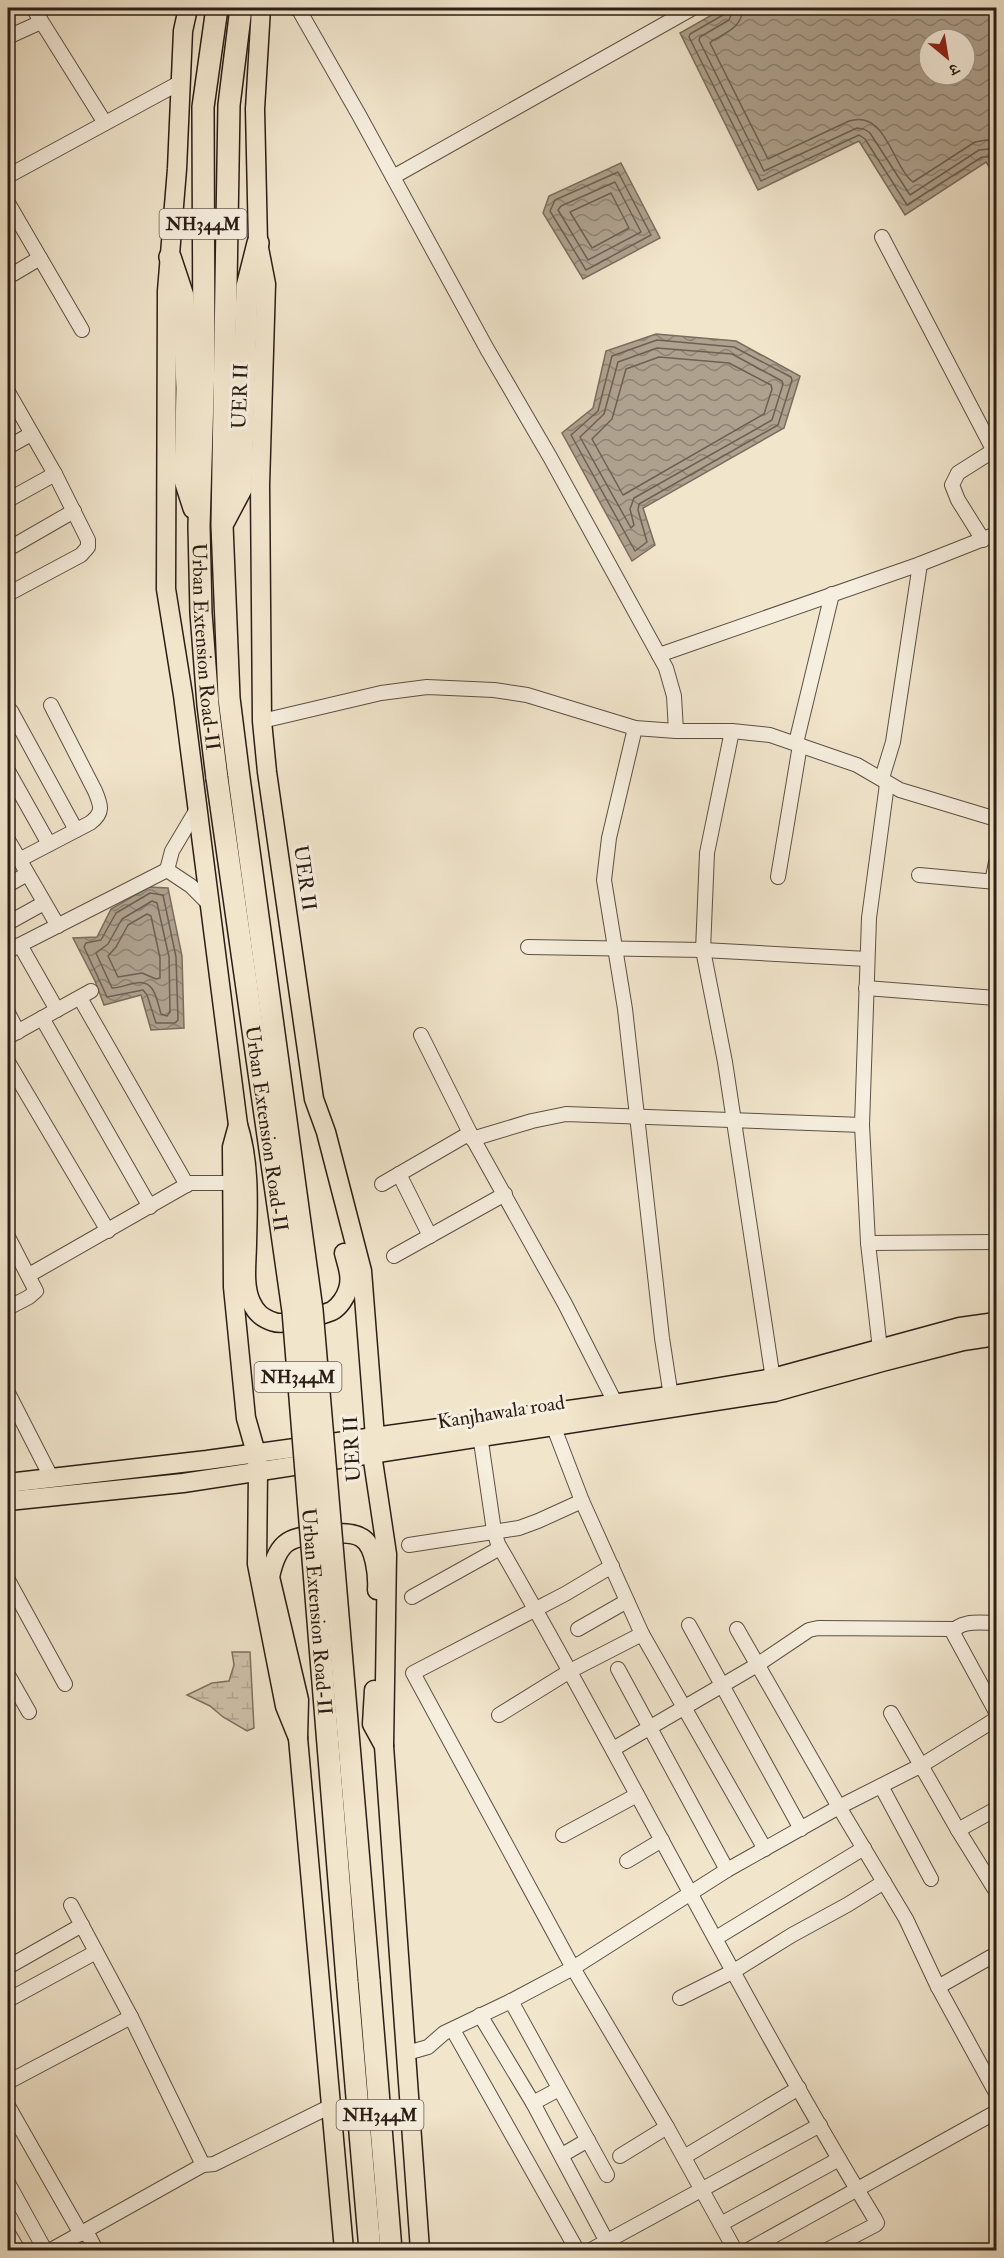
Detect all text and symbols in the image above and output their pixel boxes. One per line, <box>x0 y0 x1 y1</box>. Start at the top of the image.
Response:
north arrow <box>917 27 977 87</box>
text: उ <box>944 58 963 81</box>
road number: NH344M <box>160 209 246 239</box>
street label: UER II <box>226 363 254 429</box>
street label: Urban Extension Road-II <box>187 543 226 752</box>
street label: UER II <box>288 844 322 912</box>
street label: Urban Extension Road-II <box>240 1024 294 1233</box>
road number: NH344M <box>254 1362 342 1392</box>
street label: Kanjhawala road <box>436 1390 567 1434</box>
street label: UER II <box>338 1415 366 1483</box>
street label: Urban Extension Road-II <box>296 1507 338 1716</box>
road number: NH344M <box>336 2100 424 2130</box>

